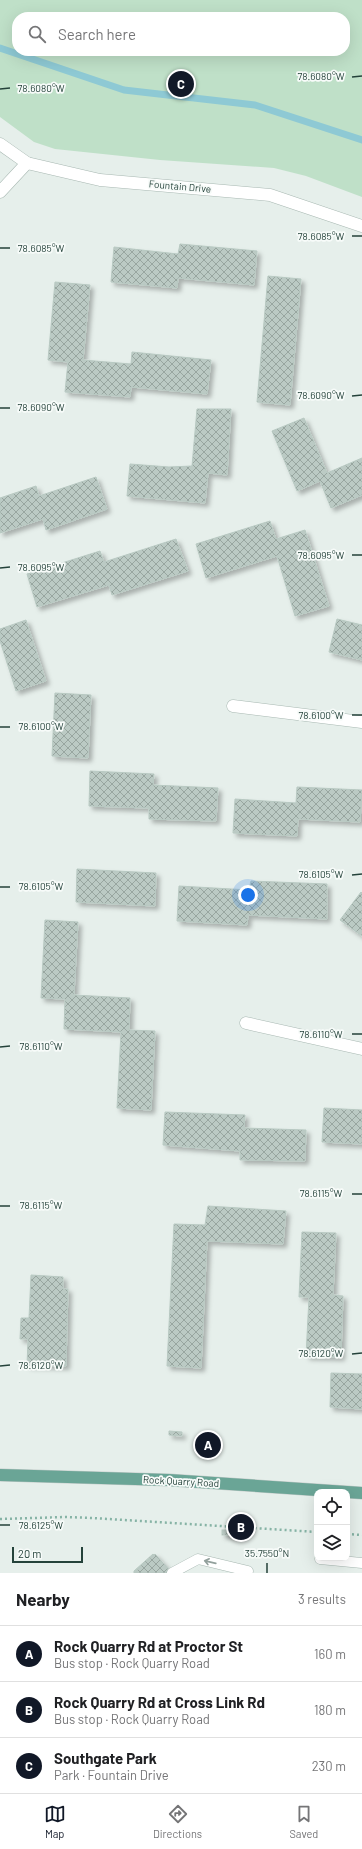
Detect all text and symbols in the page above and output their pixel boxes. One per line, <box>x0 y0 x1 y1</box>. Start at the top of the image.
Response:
search box <box>12 12 350 56</box>
icon: search <box>26 23 48 45</box>
text: Search here <box>58 25 136 43</box>
pin: C <box>168 69 194 99</box>
text: 78.6080°W <box>298 70 345 82</box>
text: 78.6080°W <box>18 82 65 94</box>
street label: Fountain Drive <box>148 177 212 195</box>
text: 78.6085°W <box>298 230 344 242</box>
text: 78.6085°W <box>18 242 64 254</box>
text: 78.6090°W <box>298 389 345 401</box>
text: 78.6090°W <box>18 401 65 413</box>
text: 78.6095°W <box>298 549 344 561</box>
text: 78.6095°W <box>18 561 64 573</box>
text: 78.6100°W <box>298 709 344 721</box>
text: 78.6100°W <box>18 720 64 732</box>
text: 78.6105°W <box>299 868 344 880</box>
text: 78.6105°W <box>19 880 64 892</box>
your location <box>238 885 258 905</box>
text: 78.6110°W <box>300 1028 343 1040</box>
text: 78.6110°W <box>20 1040 63 1052</box>
text: 78.6115°W <box>300 1187 342 1199</box>
text: 78.6115°W <box>20 1199 62 1211</box>
text: 78.6120°W <box>299 1347 344 1359</box>
text: 78.6120°W <box>19 1359 64 1371</box>
pin: A <box>195 1430 221 1460</box>
street label: Rock Quarry Road <box>143 1473 219 1489</box>
map controls <box>314 1489 350 1561</box>
button: locate <box>314 1489 350 1525</box>
pin: B <box>228 1512 254 1542</box>
text: 78.6125°W <box>19 1519 63 1531</box>
button: layers <box>314 1525 350 1561</box>
scale bar <box>12 1545 83 1564</box>
text: 20 m <box>18 1547 41 1560</box>
text: 35.7550°N <box>245 1547 289 1559</box>
one-way arrow <box>204 1558 217 1566</box>
text: Nearby <box>16 1589 70 1609</box>
text: 3 results <box>298 1591 346 1607</box>
text: Rock Quarry Rd at Proctor St <box>54 1637 243 1655</box>
text: A <box>25 1646 33 1662</box>
text: 160 m <box>314 1646 346 1662</box>
text: Bus stop · Rock Quarry Road <box>54 1655 210 1671</box>
text: Rock Quarry Rd at Cross Link Rd <box>54 1693 265 1711</box>
text: B <box>25 1702 33 1718</box>
text: 180 m <box>314 1702 346 1718</box>
text: Bus stop · Rock Quarry Road <box>54 1711 210 1727</box>
text: Southgate Park <box>54 1749 157 1767</box>
text: C <box>25 1758 33 1774</box>
text: 230 m <box>312 1758 346 1774</box>
text: Park · Fountain Drive <box>54 1767 169 1783</box>
tab: Map <box>44 1803 66 1840</box>
tab: Directions <box>153 1803 202 1840</box>
tab: Saved <box>289 1803 318 1840</box>

